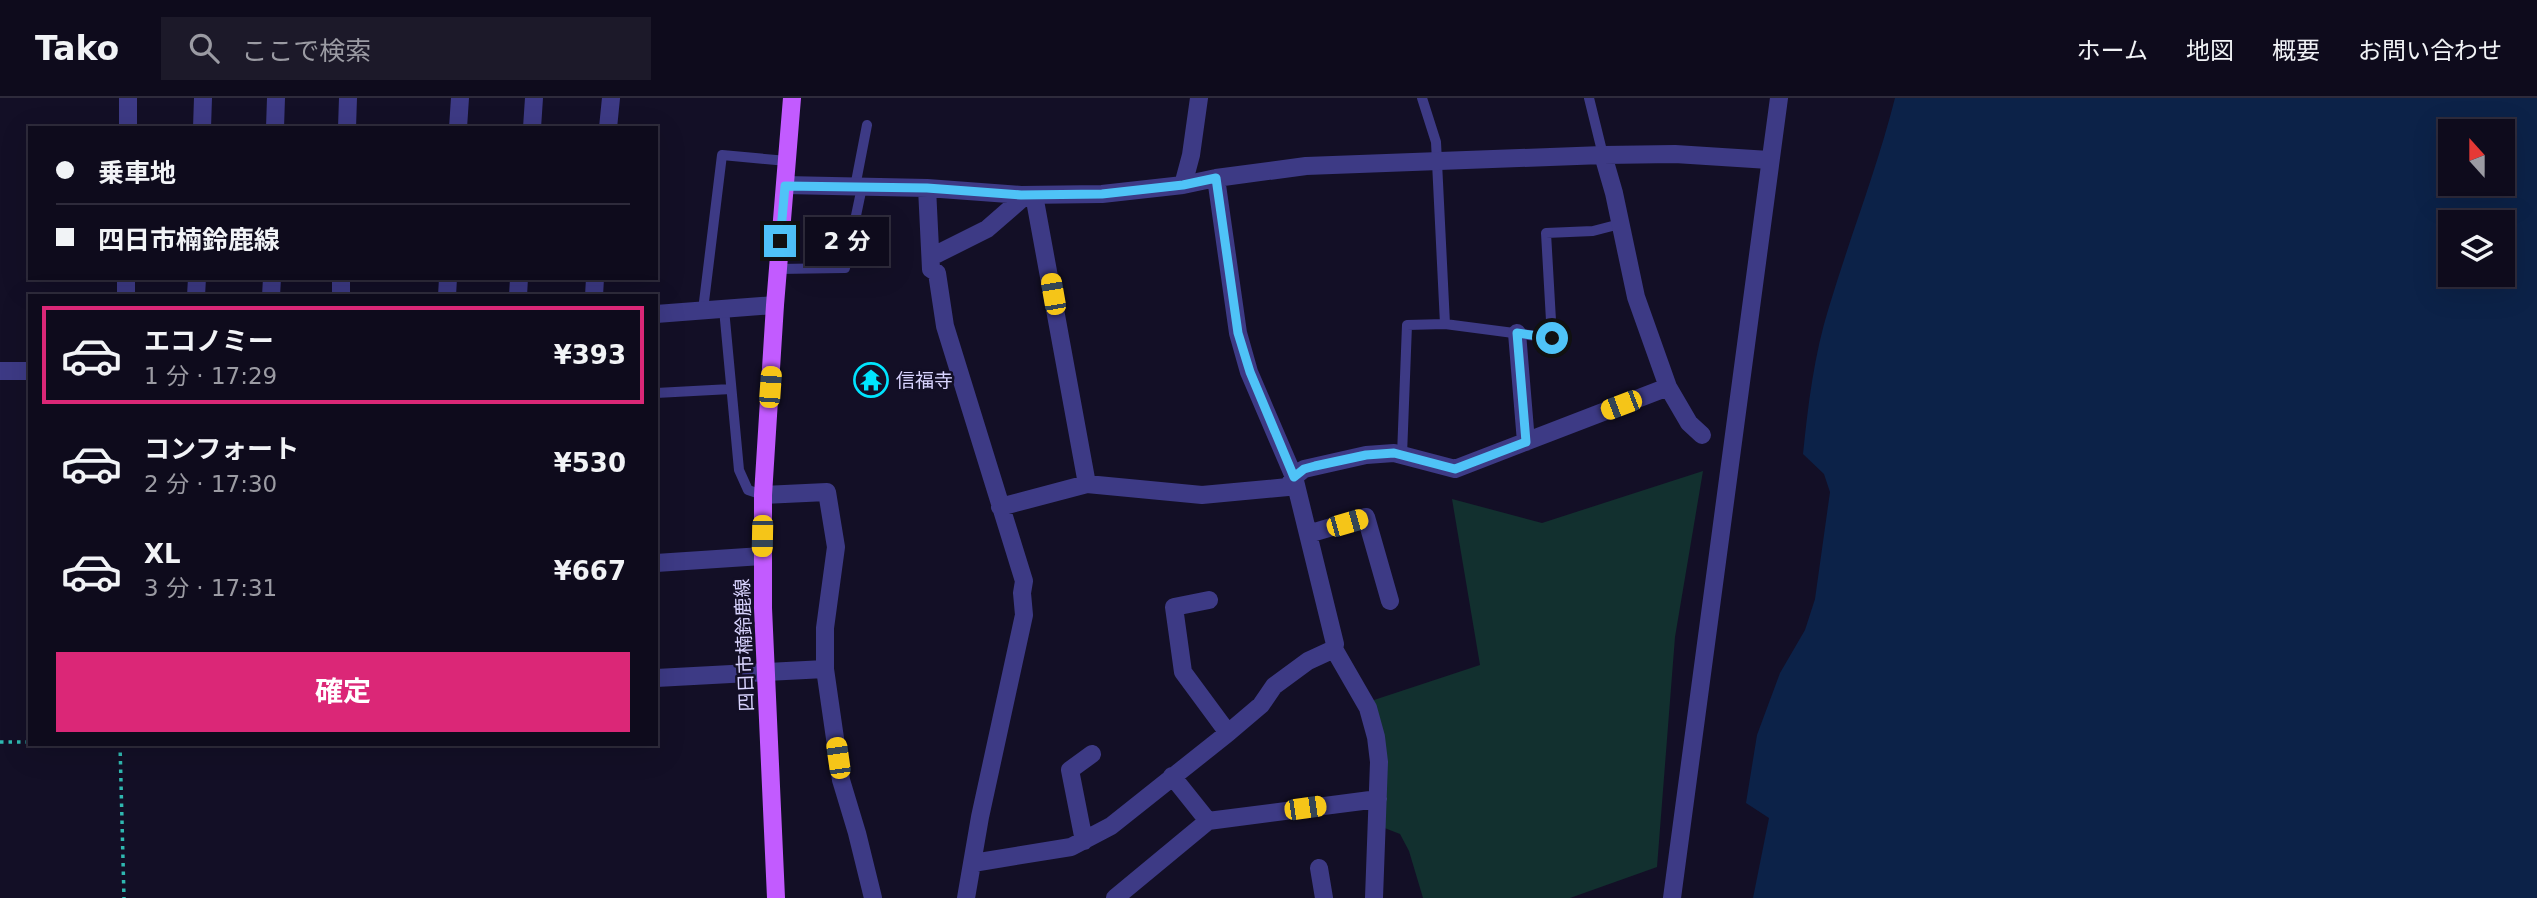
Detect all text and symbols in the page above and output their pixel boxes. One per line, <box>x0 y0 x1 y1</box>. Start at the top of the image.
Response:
search box <box>161 17 651 80</box>
text: Tako <box>35 29 119 68</box>
icon: search <box>185 29 223 67</box>
text: ここで検索 <box>241 36 371 66</box>
text: ホーム <box>2077 37 2148 65</box>
text: 地図 <box>2186 37 2234 65</box>
text: 概要 <box>2272 37 2320 65</box>
text: お問い合わせ <box>2358 37 2502 65</box>
north arrow <box>2438 119 2515 196</box>
map controls <box>2438 119 2515 287</box>
text: 乗車地 <box>98 158 176 188</box>
button: layers <box>2438 210 2515 287</box>
callout: 2 分 <box>804 216 888 266</box>
text: 四日市楠鈴鹿線 <box>98 225 280 255</box>
route end <box>764 225 796 257</box>
text: 2 分 <box>823 228 871 254</box>
car <box>1040 271 1067 317</box>
route start <box>1536 322 1568 354</box>
icon: car <box>60 324 123 387</box>
text: エコノミー <box>144 326 274 356</box>
text: ¥393 <box>554 340 626 370</box>
temple icon: 信福寺 <box>852 361 890 399</box>
text: 1 分 · 17:29 <box>144 363 277 389</box>
car <box>759 365 782 409</box>
place label: 信福寺 <box>896 369 953 391</box>
car <box>1598 388 1645 422</box>
icon: car <box>60 432 123 495</box>
text: コンフォート <box>144 434 299 464</box>
text: ¥530 <box>554 448 626 478</box>
text: 2 分 · 17:30 <box>144 471 277 497</box>
car <box>1324 507 1371 539</box>
car <box>752 515 773 557</box>
text: XL <box>144 539 181 569</box>
icon: car <box>60 540 123 603</box>
text: ¥667 <box>554 556 626 586</box>
text: 3 分 · 17:31 <box>144 575 277 601</box>
street label: 四日市楠鈴鹿線 <box>731 578 757 712</box>
button: 確定 <box>56 652 630 732</box>
car <box>825 736 852 780</box>
car <box>1283 795 1328 821</box>

